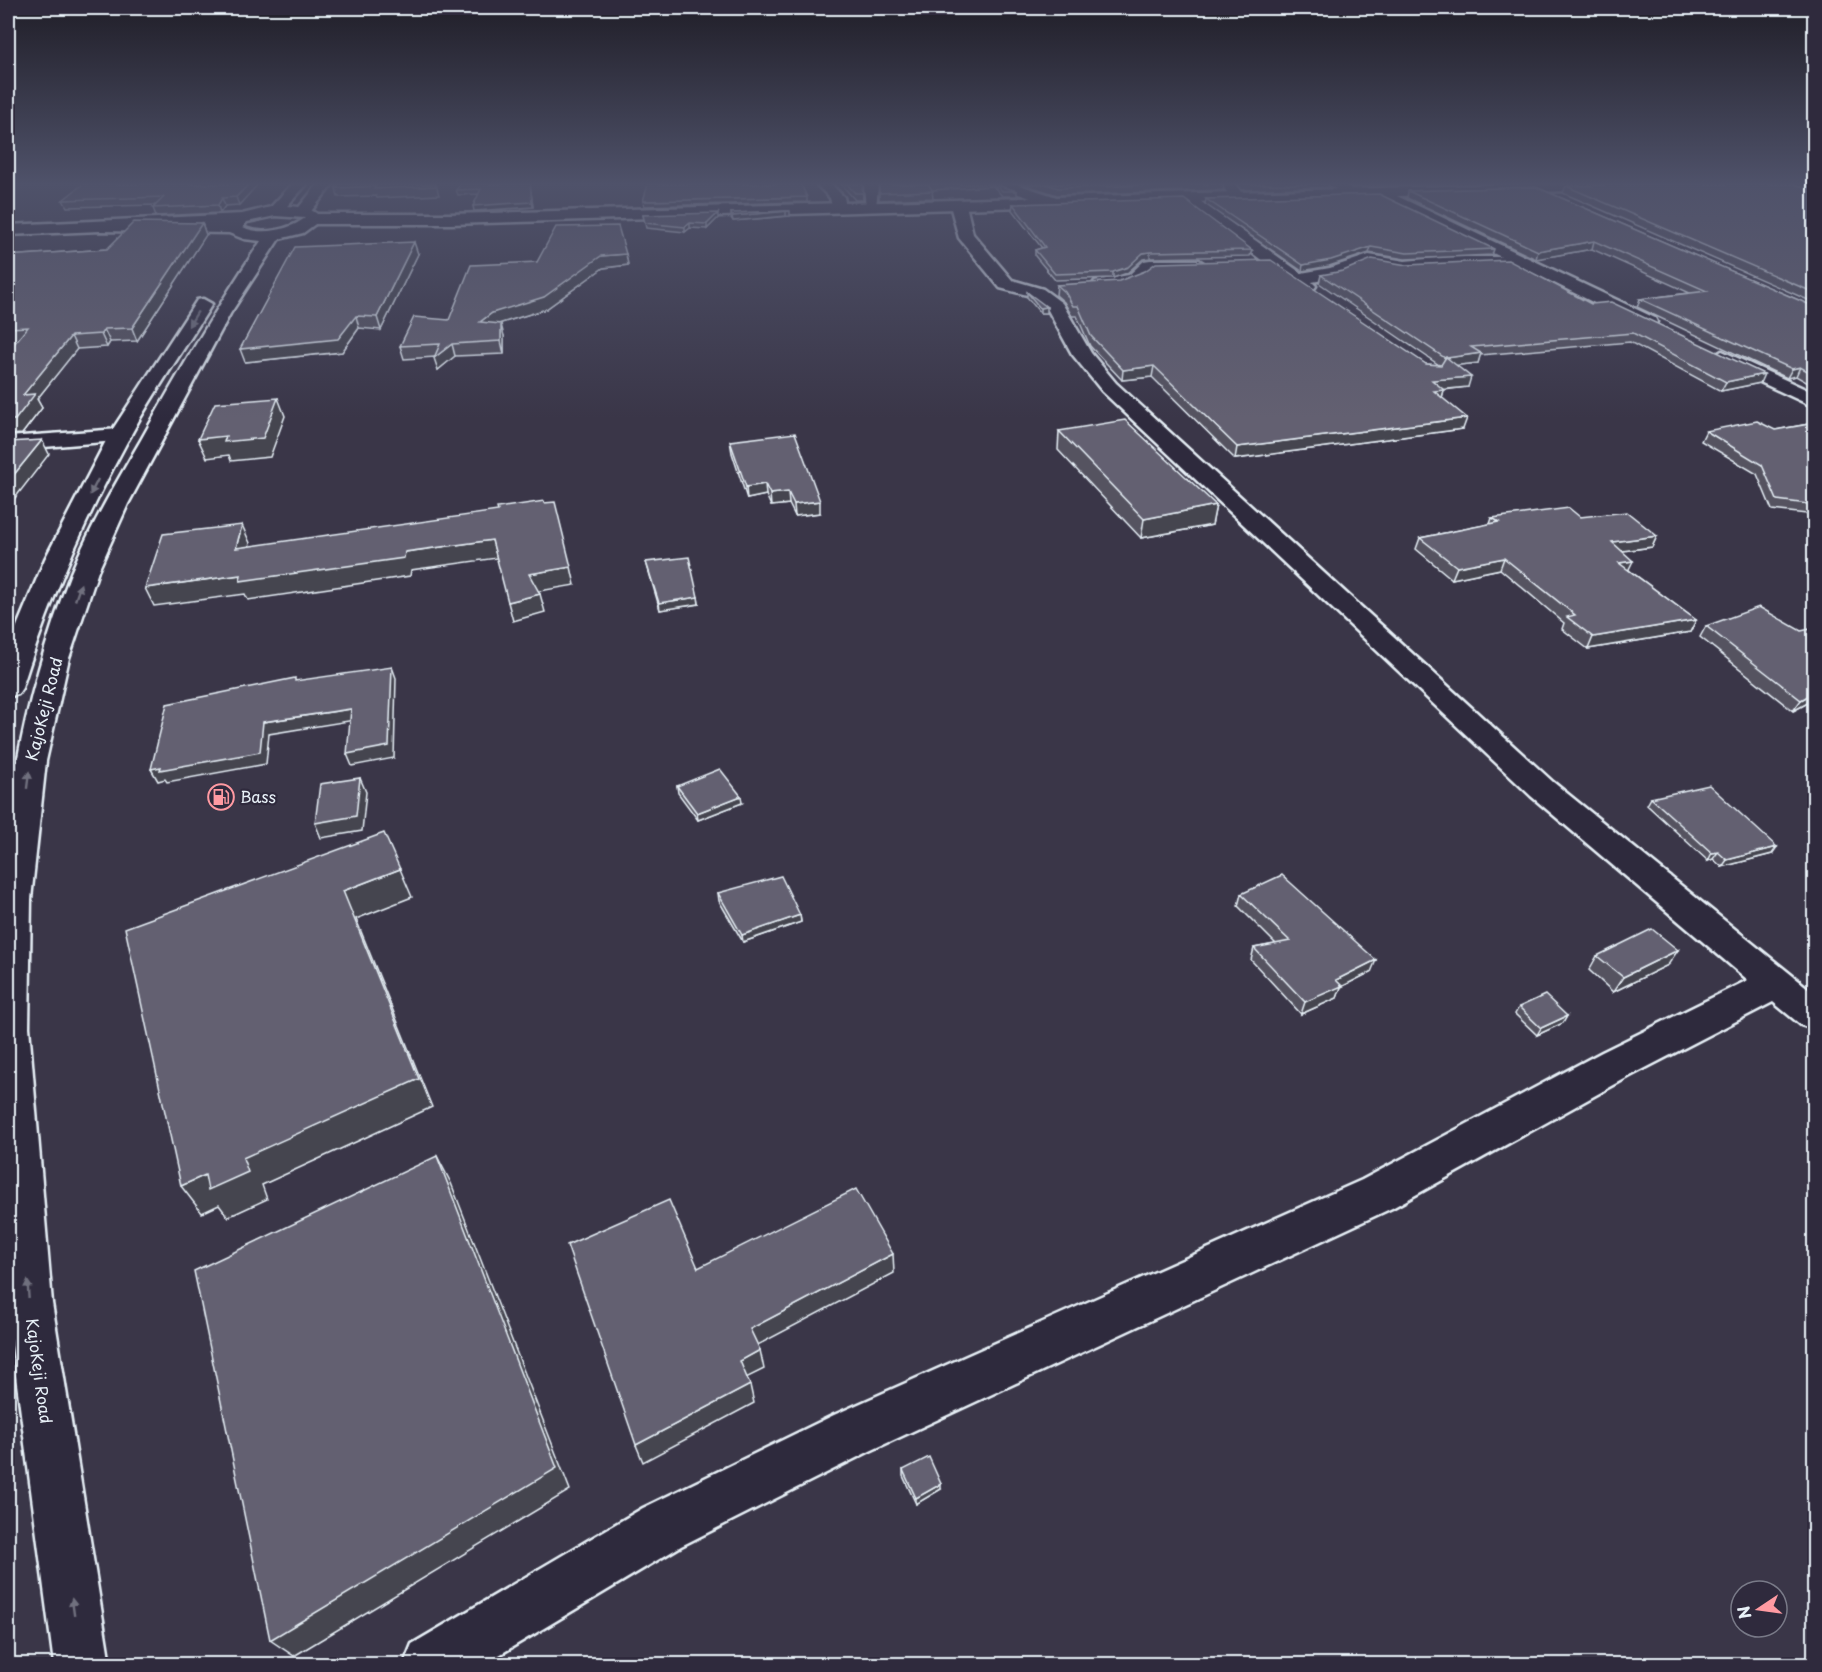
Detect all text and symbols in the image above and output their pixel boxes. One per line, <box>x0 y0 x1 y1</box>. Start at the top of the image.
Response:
one-way arrow <box>188 311 199 328</box>
one-way arrow <box>89 479 99 496</box>
one-way arrow <box>73 583 83 601</box>
street label: KajoKeji Road <box>19 654 68 763</box>
one-way arrow <box>23 771 33 790</box>
fuel station icon: Bass <box>206 782 236 812</box>
place label: Bass <box>240 784 276 808</box>
one-way arrow <box>23 1279 32 1298</box>
street label: KajoKeji Road <box>21 1317 59 1425</box>
north arrow <box>1729 1579 1789 1639</box>
one-way arrow <box>69 1597 78 1616</box>
text: N <box>1730 1604 1757 1621</box>

